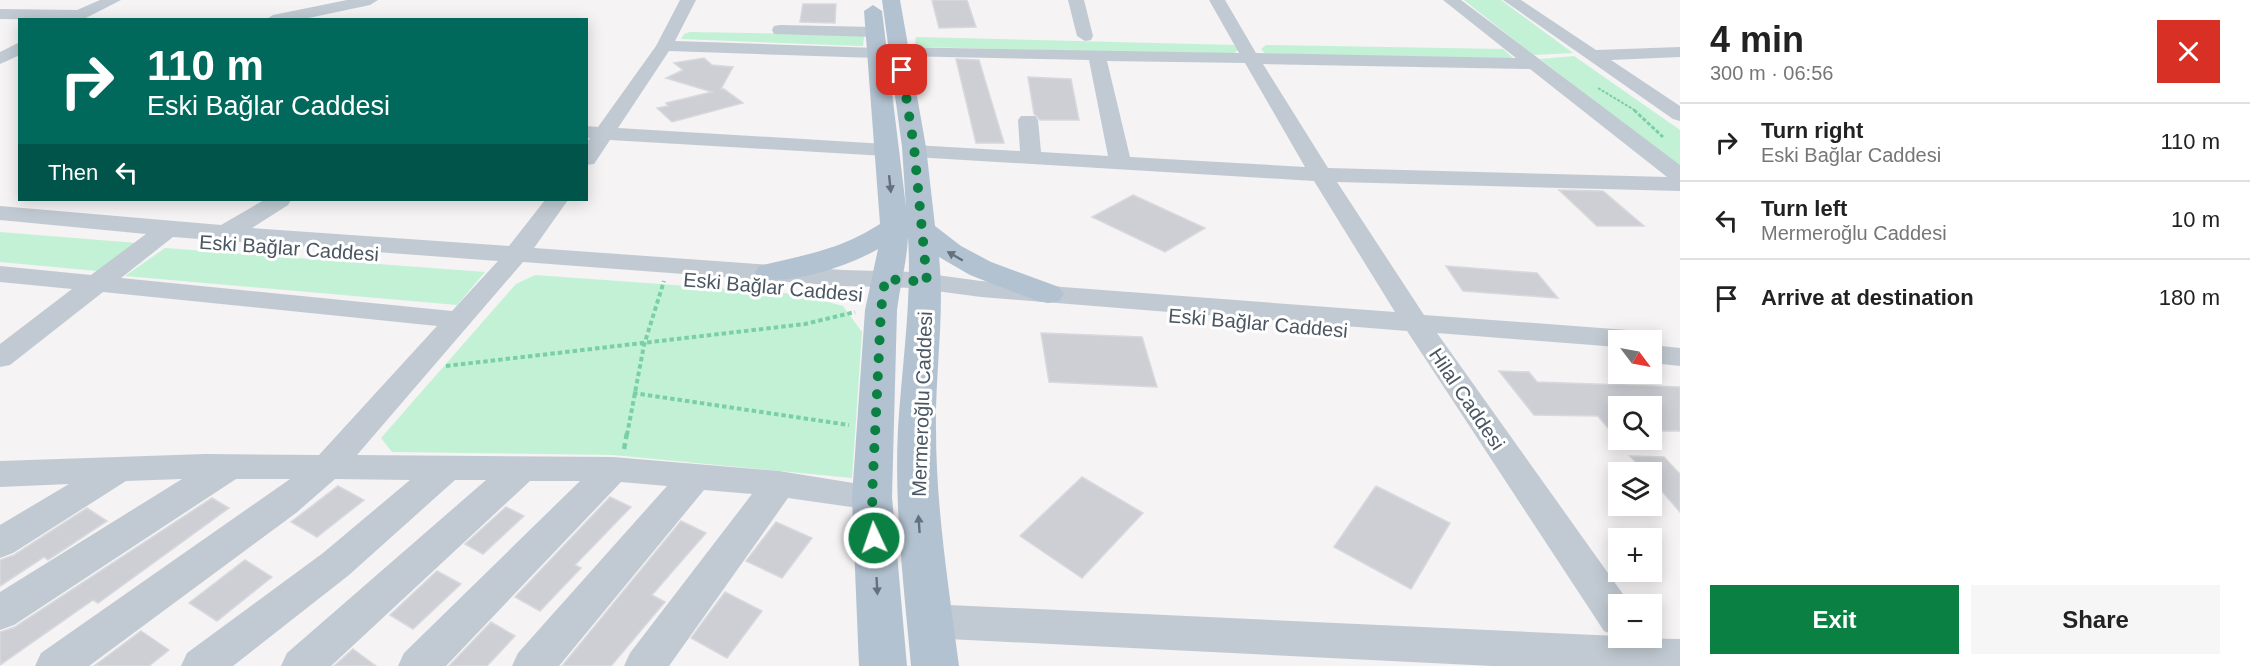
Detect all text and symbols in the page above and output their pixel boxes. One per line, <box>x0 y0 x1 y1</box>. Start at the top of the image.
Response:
text: 4 min <box>1710 19 1804 60</box>
button: close <box>2157 20 2220 83</box>
icon: right <box>48 42 126 120</box>
text: 110 m <box>147 42 264 89</box>
pin <box>876 44 927 95</box>
icon: arrive <box>885 53 918 86</box>
text: 300 m · 06:56 <box>1710 62 1833 84</box>
text: Eski Bağlar Caddesi <box>147 91 390 121</box>
text: Turn right <box>1761 118 1863 143</box>
icon: right <box>1710 126 1743 159</box>
text: 110 m <box>2160 129 2220 154</box>
text: Eski Bağlar Caddesi <box>1761 144 1941 166</box>
icon: left <box>110 156 143 189</box>
text: Then <box>48 160 98 185</box>
one-way arrow <box>885 174 895 193</box>
text: Turn left <box>1761 196 1847 221</box>
icon: left <box>1710 204 1743 237</box>
text: 10 m <box>2171 207 2220 232</box>
text: Mermeroğlu Caddesi <box>1761 222 1947 244</box>
street label: Eski Bağlar Caddesi <box>198 231 380 265</box>
one-way arrow <box>947 250 963 261</box>
street label: Eski Bağlar Caddesi <box>682 268 864 306</box>
icon: arrive <box>1710 282 1743 315</box>
text: Arrive at destination <box>1761 285 1974 310</box>
text: 180 m <box>2159 285 2220 310</box>
street label: Eski Bağlar Caddesi <box>1167 304 1349 342</box>
street label: Mermeroğlu Caddesi <box>908 311 936 497</box>
north arrow <box>1608 330 1662 384</box>
map controls <box>1608 330 1662 648</box>
street label: Hilal Caddesi <box>1425 344 1509 454</box>
button: search <box>1608 396 1662 450</box>
button: layers <box>1608 462 1662 516</box>
position arrow <box>842 506 906 570</box>
one-way arrow <box>915 515 924 534</box>
button: + <box>1608 528 1662 582</box>
one-way arrow <box>872 577 882 596</box>
button: Exit <box>1710 585 1959 654</box>
button: Share <box>1971 585 2220 654</box>
button: − <box>1608 594 1662 648</box>

